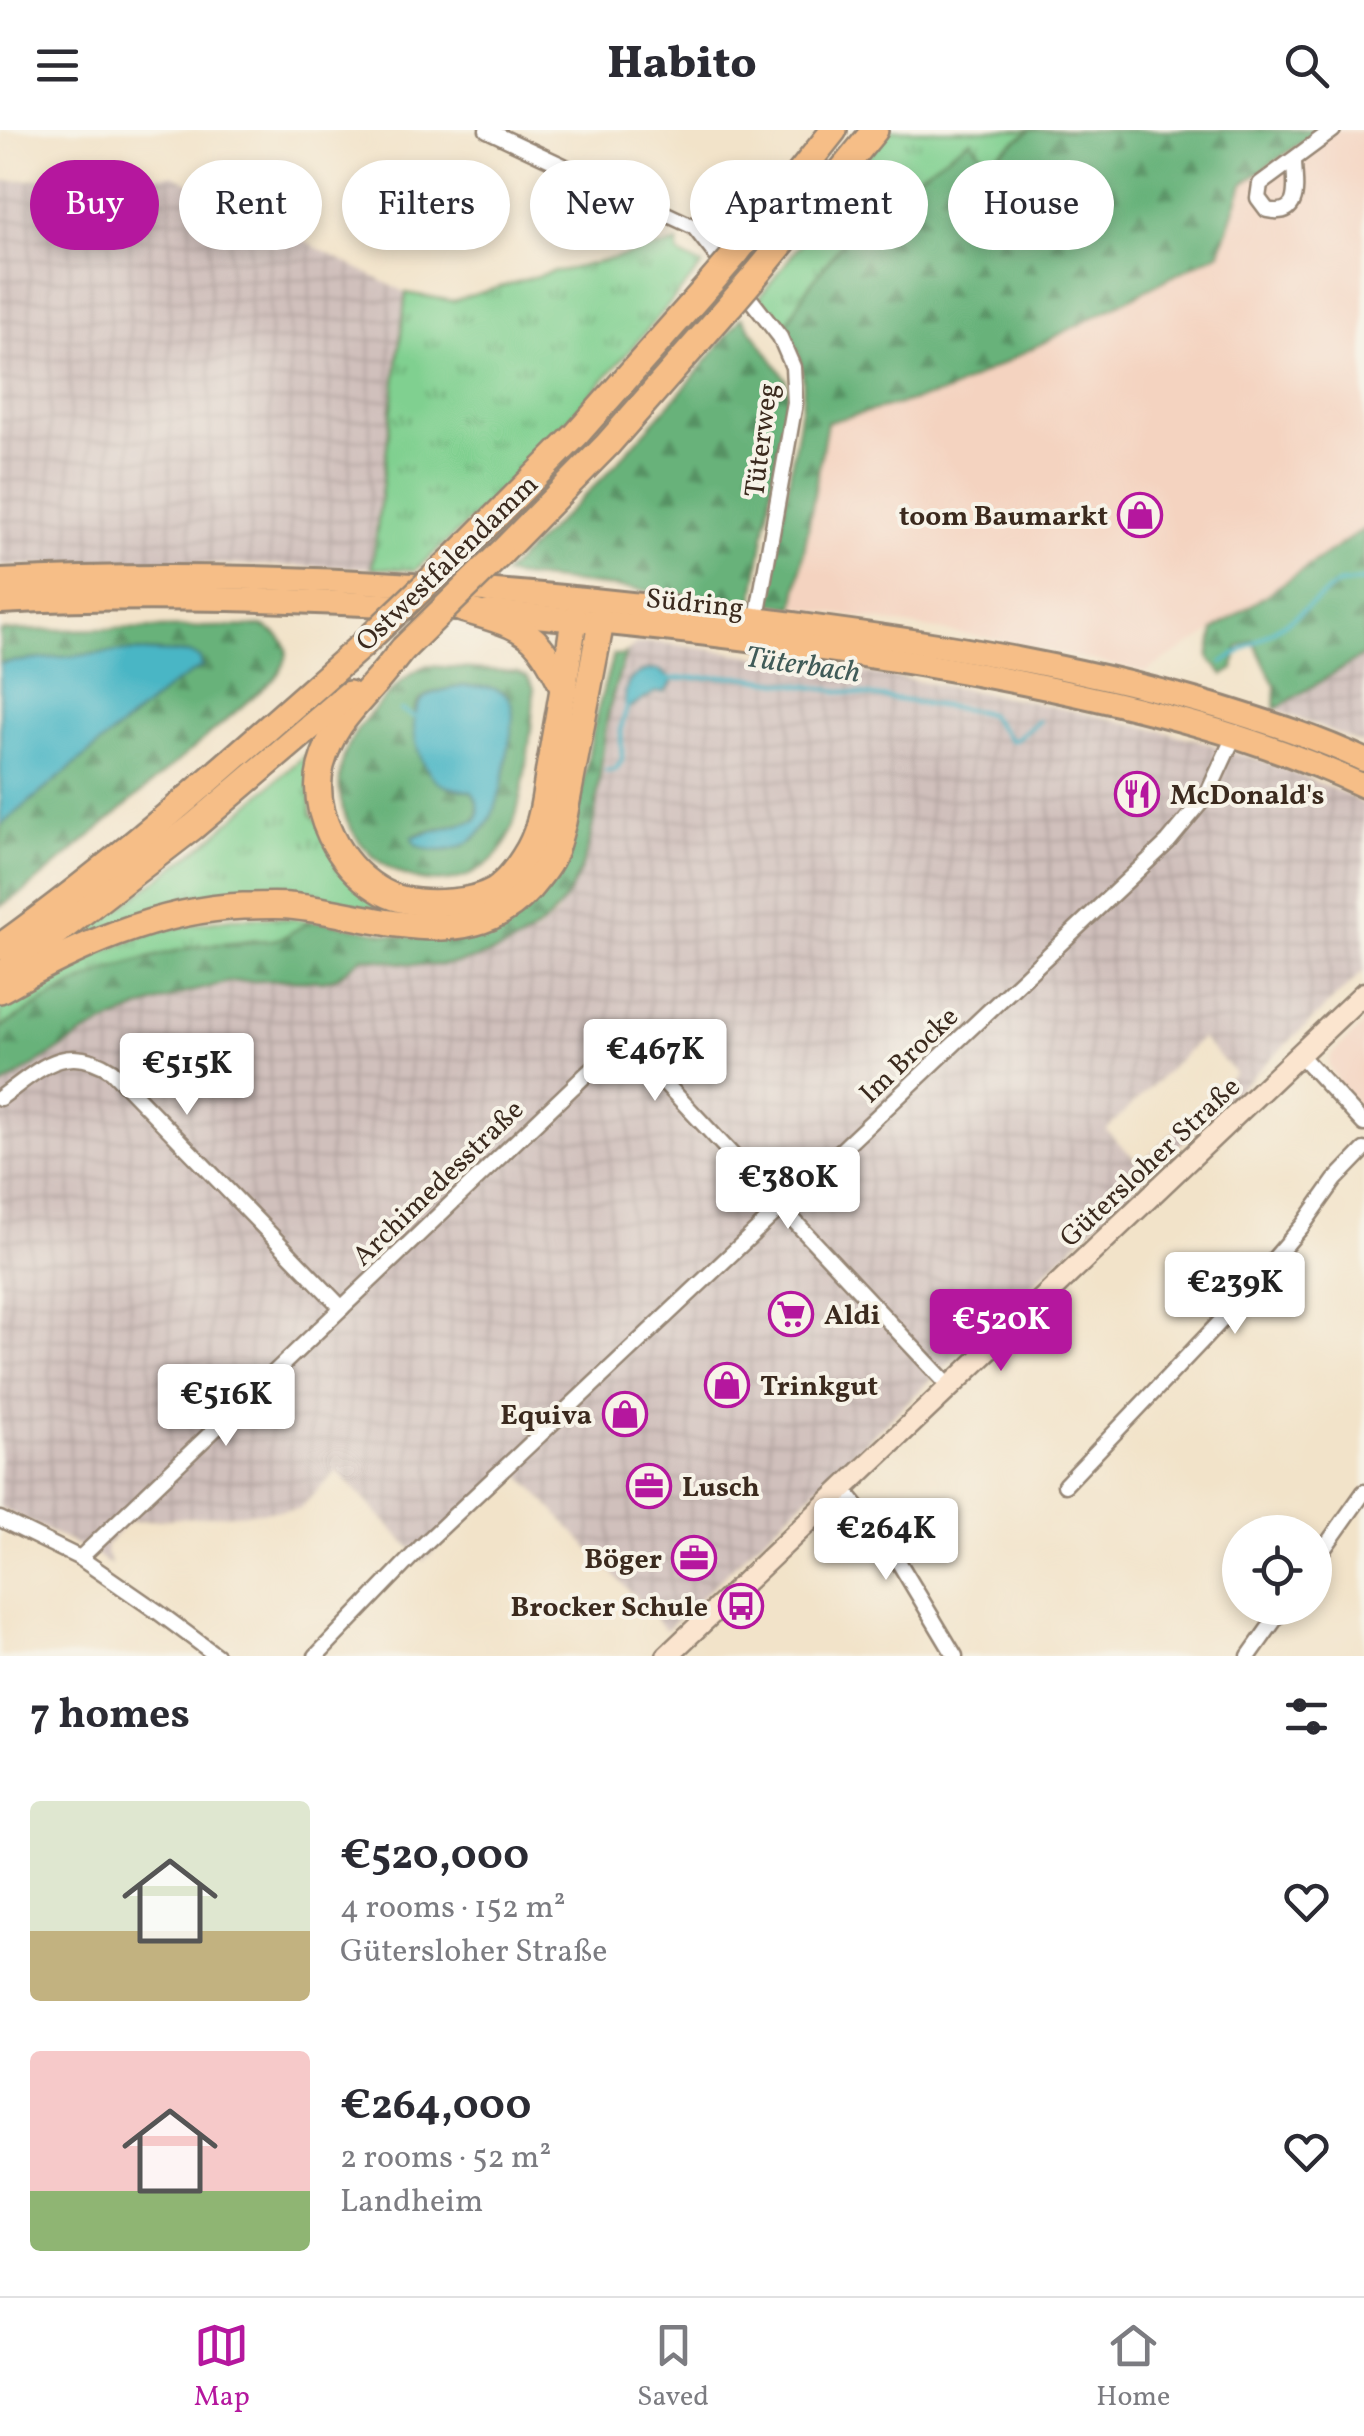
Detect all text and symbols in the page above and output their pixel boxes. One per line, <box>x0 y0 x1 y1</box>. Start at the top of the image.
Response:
text: Habito <box>607 34 757 97</box>
icon: menu <box>30 38 85 93</box>
icon: search <box>1279 38 1334 93</box>
chip: Buy <box>30 160 159 250</box>
chip: Rent <box>179 160 322 250</box>
chip: Filters <box>342 160 510 250</box>
chip: New <box>530 160 670 250</box>
chip: Apartment <box>690 160 928 250</box>
chip: House <box>948 160 1114 250</box>
street label: Tüterweg <box>736 381 789 500</box>
street label: Ostwestfalendamm <box>348 466 548 661</box>
shop icon: toom Baumarkt <box>1117 492 1163 538</box>
place label: toom Baumarkt <box>899 498 1108 537</box>
street label: Südring <box>644 580 746 629</box>
water label: Tüterbach <box>743 637 863 695</box>
restaurant icon: McDonald's <box>1114 771 1160 817</box>
place label: McDonald's <box>1170 777 1325 816</box>
street label: Im Brocke <box>851 999 968 1113</box>
pin: €467K <box>585 1019 725 1104</box>
text: €467K <box>606 1029 704 1073</box>
pin: €515K <box>117 1033 257 1118</box>
text: €515K <box>142 1043 232 1087</box>
street label: Gütersloher Straße <box>1052 1069 1250 1257</box>
street label: Archimedesstraße <box>344 1092 533 1276</box>
pin: €380K <box>718 1147 858 1232</box>
text: €380K <box>738 1157 838 1201</box>
pin: €239K <box>1165 1252 1305 1337</box>
text: €239K <box>1187 1262 1283 1306</box>
pin: €520K <box>931 1289 1071 1374</box>
supermarket icon: Aldi <box>768 1291 814 1337</box>
place label: Aldi <box>824 1297 880 1336</box>
text: €520K <box>952 1299 1050 1343</box>
shop icon: Trinkgut <box>704 1362 750 1408</box>
pin: €516K <box>156 1364 296 1449</box>
place label: Trinkgut <box>760 1368 878 1407</box>
text: €516K <box>180 1374 272 1418</box>
shop icon: Equiva <box>602 1391 648 1437</box>
place label: Equiva <box>500 1397 592 1436</box>
office icon: Lusch <box>626 1463 672 1509</box>
place label: Lusch <box>682 1469 760 1508</box>
pin: €264K <box>816 1498 956 1583</box>
text: €264K <box>836 1508 936 1552</box>
map controls <box>1222 1515 1332 1625</box>
button: locate <box>1222 1515 1332 1625</box>
office icon: Böger <box>671 1535 717 1581</box>
place label: Böger <box>584 1541 662 1580</box>
bus stop icon: Brocker Schule <box>718 1583 764 1629</box>
place label: Brocker Schule <box>510 1589 708 1628</box>
text: 7 homes <box>30 1687 190 1746</box>
icon: filters <box>1279 1689 1334 1744</box>
text: €520,000 <box>340 1828 529 1887</box>
icon: home <box>110 1841 230 1961</box>
icon: heart <box>1279 1874 1334 1929</box>
text: 4 rooms · 152 m² <box>340 1887 566 1931</box>
text: Gütersloher Straße <box>340 1931 608 1975</box>
text: €264,000 <box>340 2078 531 2137</box>
icon: home <box>110 2091 230 2211</box>
icon: heart <box>1279 2124 1334 2179</box>
text: 2 rooms · 52 m² <box>340 2137 551 2181</box>
text: Landheim <box>340 2181 483 2225</box>
tab: Map <box>194 2318 250 2417</box>
tab: Saved <box>637 2318 709 2417</box>
tab: Home <box>1096 2318 1170 2417</box>

